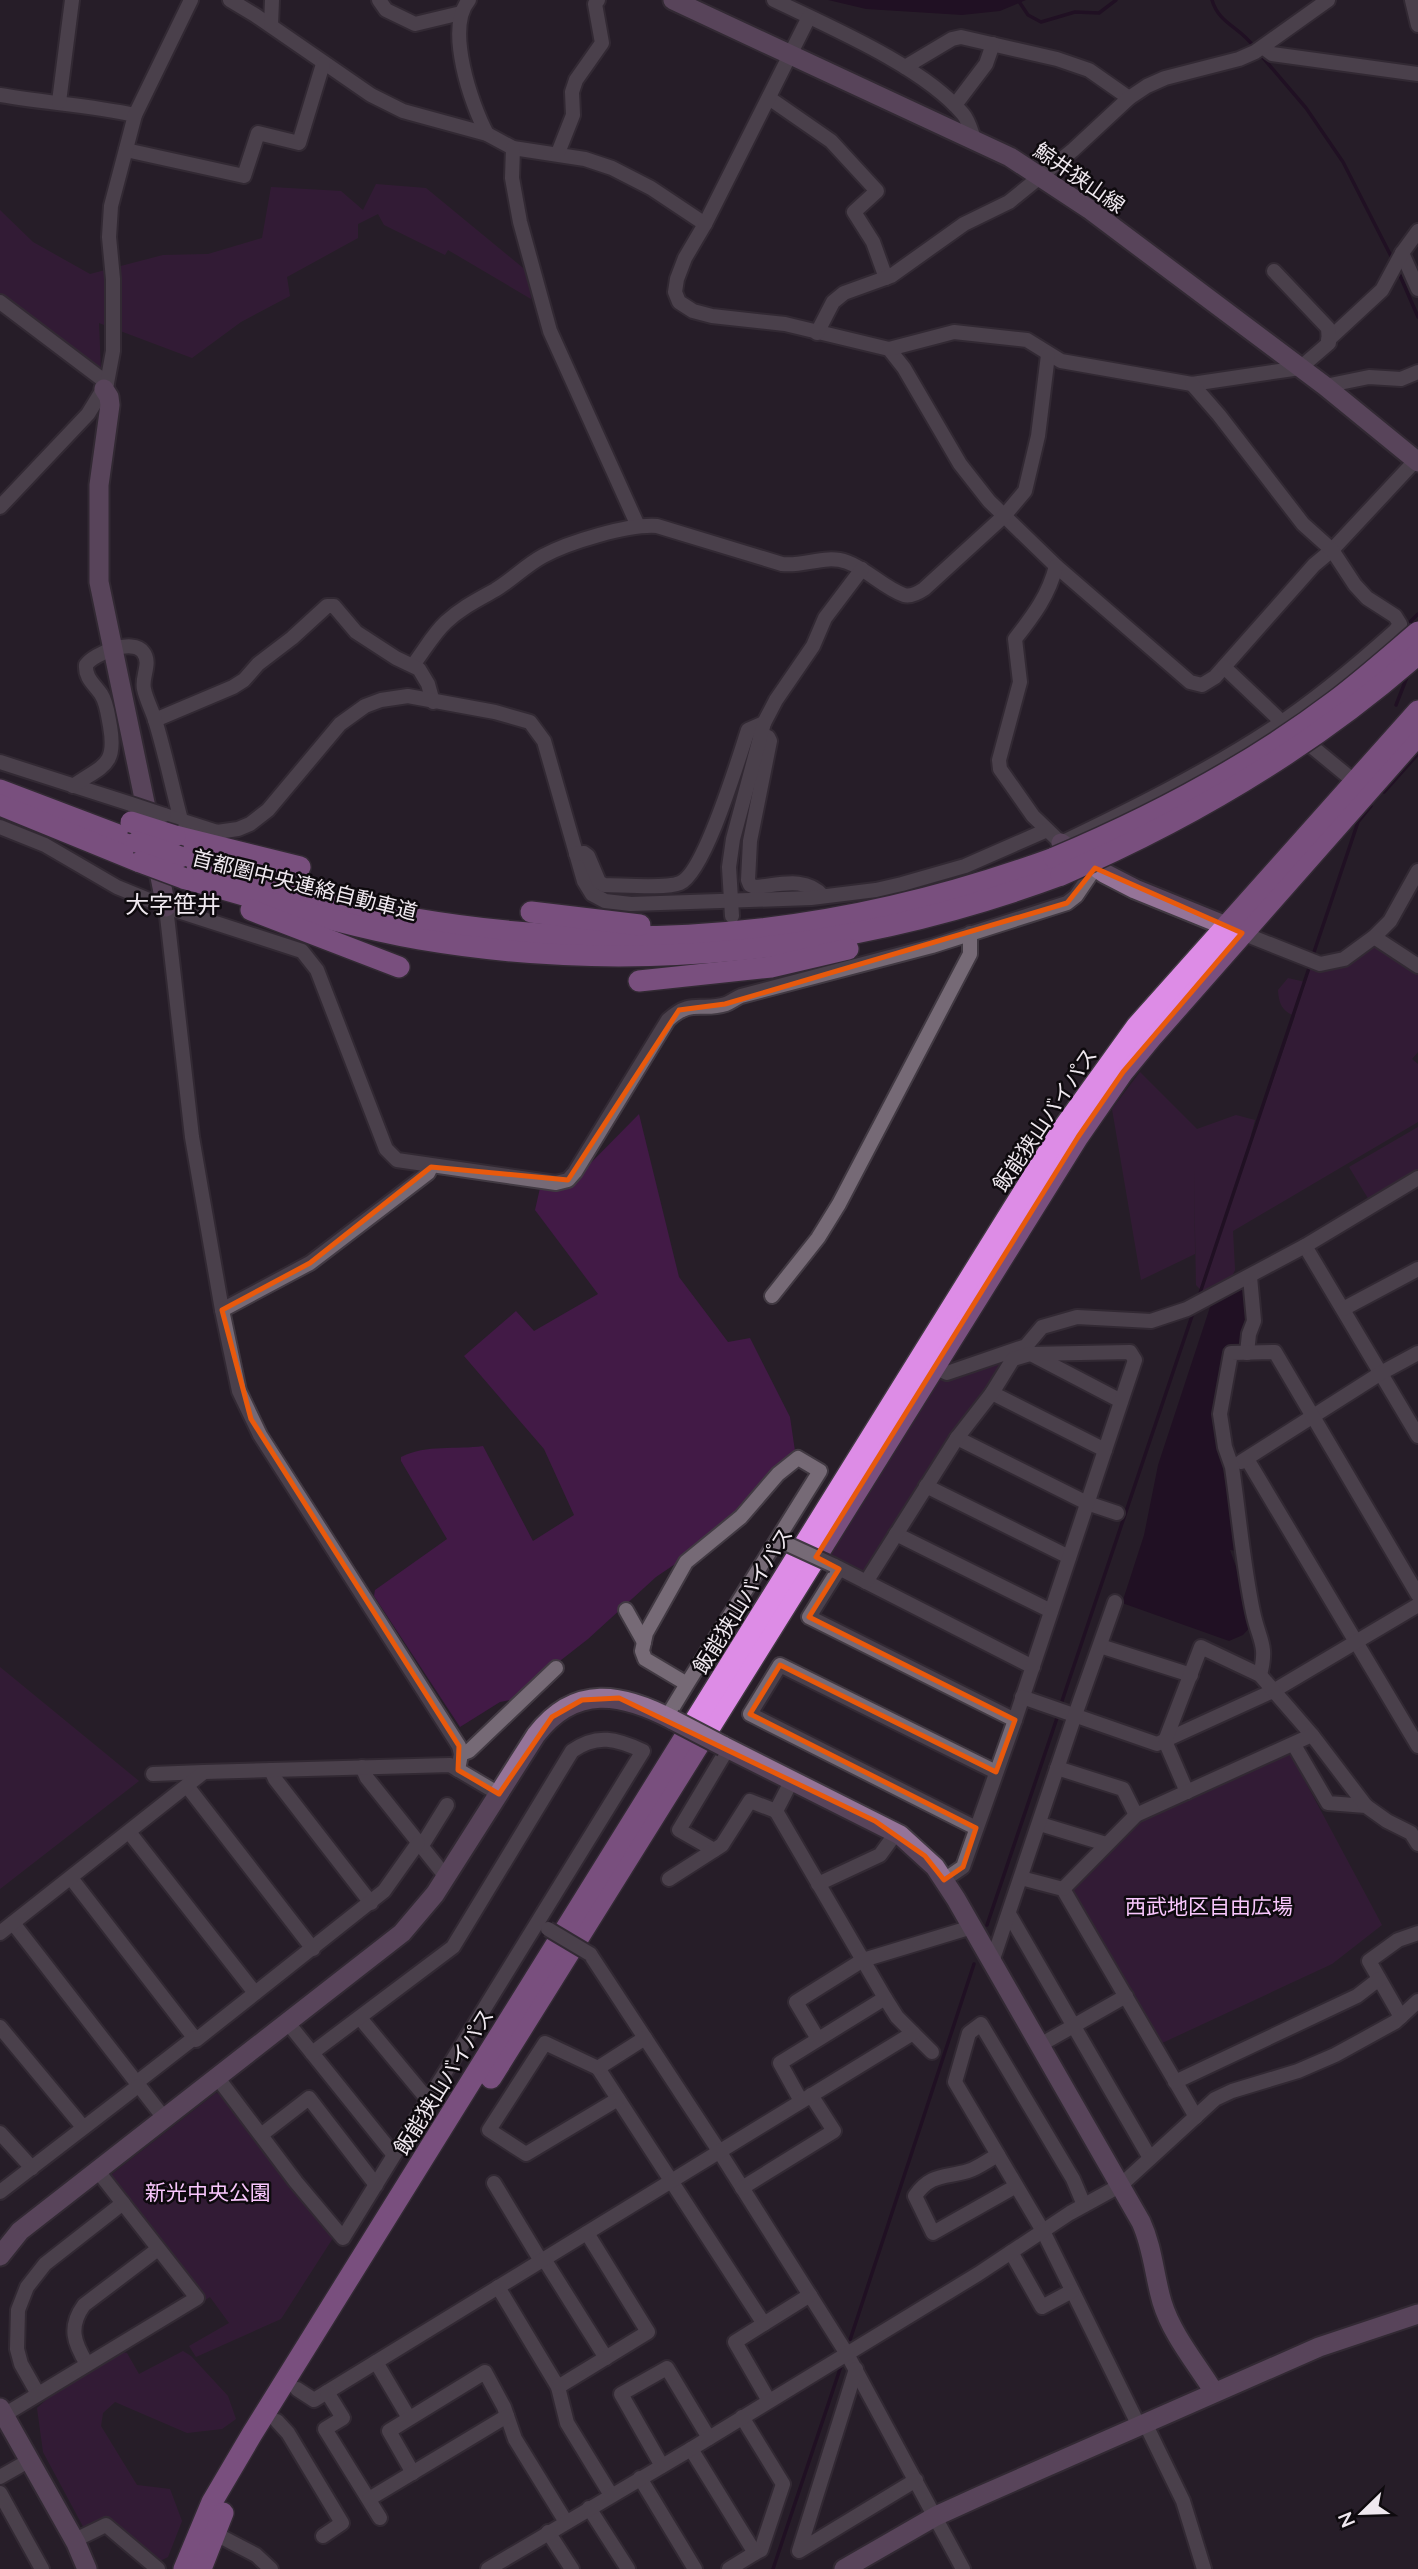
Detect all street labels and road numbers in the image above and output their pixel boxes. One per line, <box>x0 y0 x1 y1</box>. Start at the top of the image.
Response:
street label: 鯨井狭山線 <box>1030 137 1130 217</box>
street label: 首都圏中央連絡自動車道 <box>190 844 420 924</box>
street label: 飯能狭山バイパス <box>987 1043 1101 1195</box>
street label: 飯能狭山バイパス <box>687 1522 797 1678</box>
street label: 飯能狭山バイパス <box>388 2003 498 2159</box>

